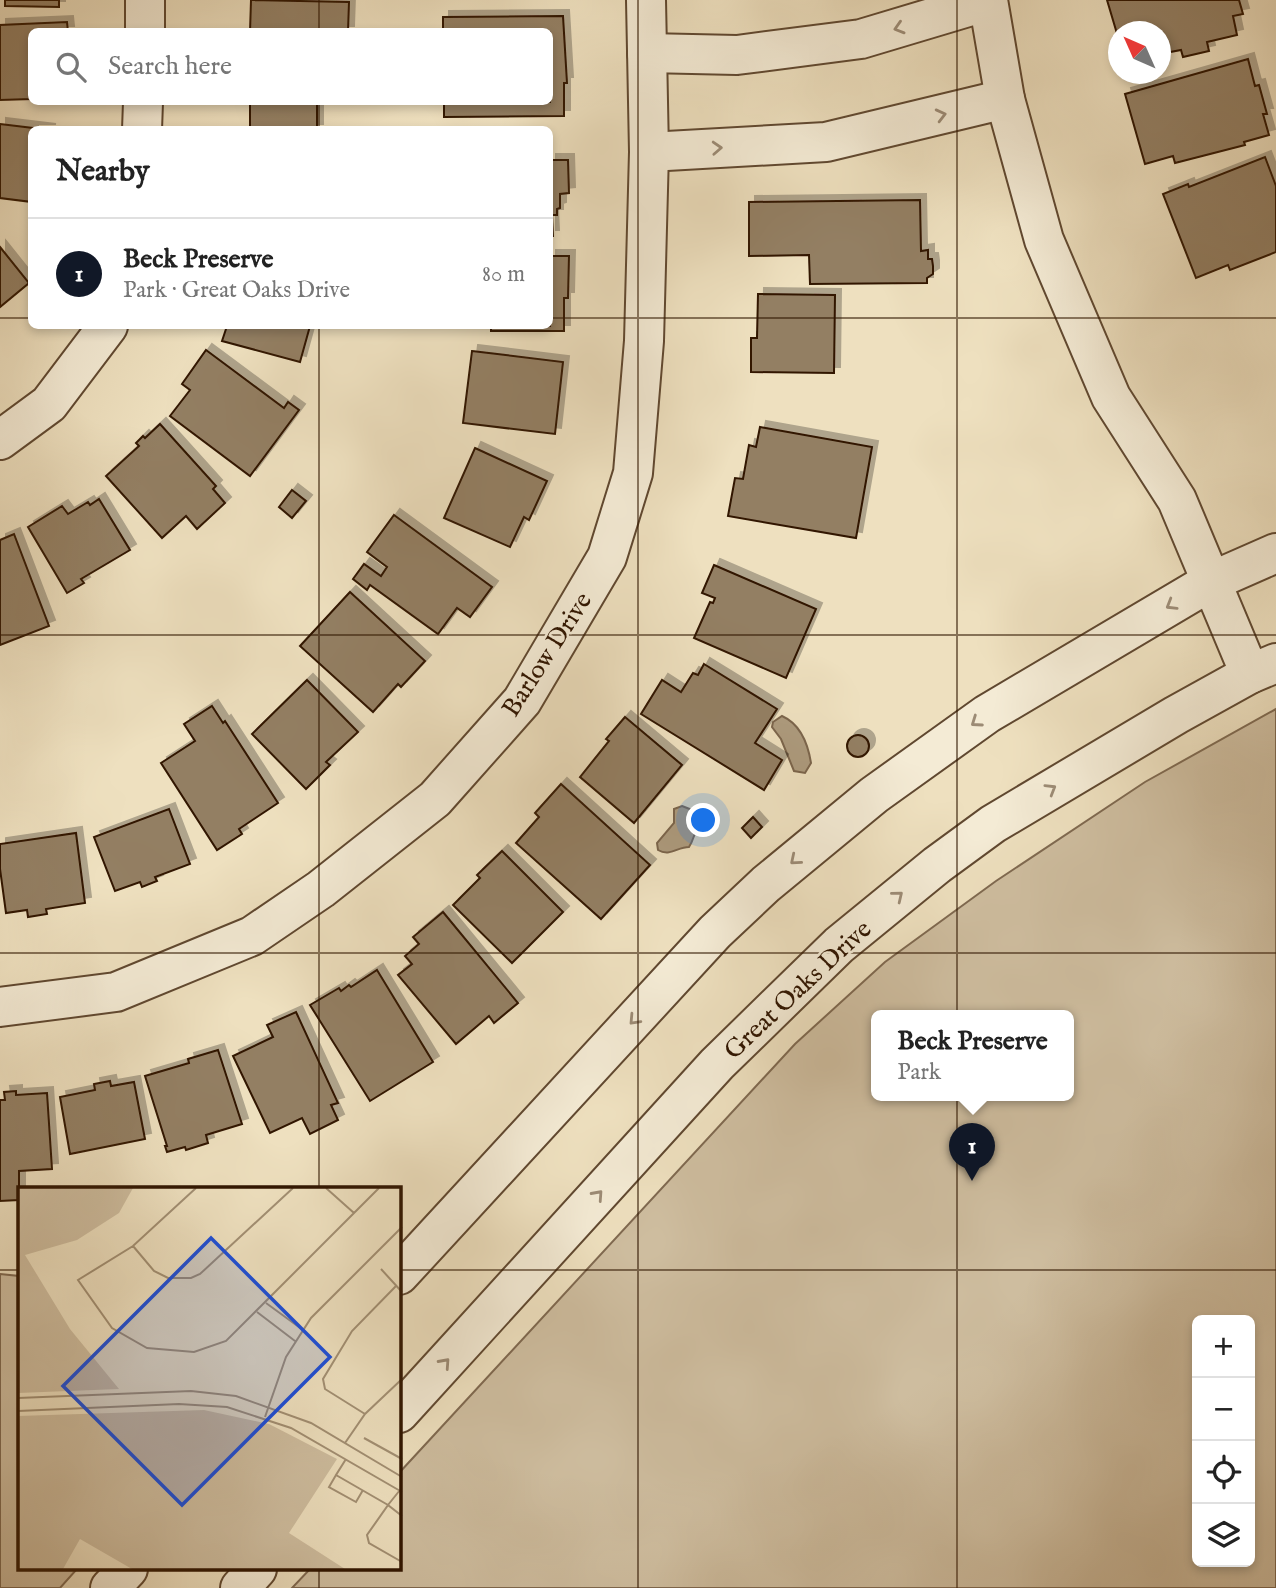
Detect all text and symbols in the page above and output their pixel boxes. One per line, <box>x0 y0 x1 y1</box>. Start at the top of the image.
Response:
one-way arrow <box>893 19 905 34</box>
north arrow <box>1108 21 1171 84</box>
search box <box>28 28 553 105</box>
icon: search <box>52 48 90 86</box>
text: Search here <box>108 50 232 83</box>
one-way arrow <box>935 108 947 123</box>
one-way arrow <box>711 141 722 156</box>
text: Nearby <box>56 153 149 191</box>
text: Beck Preserve <box>123 243 273 276</box>
text: 1 <box>75 260 83 289</box>
text: 80 m <box>482 260 525 289</box>
text: Park · Great Oaks Drive <box>123 276 350 305</box>
street label: Barlow Drive <box>495 586 600 723</box>
one-way arrow <box>1166 597 1178 610</box>
one-way arrow <box>971 714 984 726</box>
one-way arrow <box>1044 784 1057 797</box>
your location <box>686 803 720 837</box>
one-way arrow <box>790 852 803 864</box>
one-way arrow <box>891 892 903 905</box>
street label: Great Oaks Drive <box>717 913 879 1067</box>
popup <box>871 1010 1074 1101</box>
one-way arrow <box>630 1012 642 1025</box>
text: Beck Preserve <box>897 1025 1048 1058</box>
text: Park <box>897 1058 941 1087</box>
pin: 1 <box>949 1123 995 1181</box>
inset map <box>18 1187 401 1570</box>
one-way arrow <box>590 1190 602 1203</box>
map controls <box>1192 1315 1255 1567</box>
button: + <box>1192 1315 1255 1378</box>
one-way arrow <box>437 1358 449 1371</box>
button: − <box>1192 1378 1255 1441</box>
button: locate <box>1192 1441 1255 1504</box>
button: layers <box>1192 1504 1255 1567</box>

